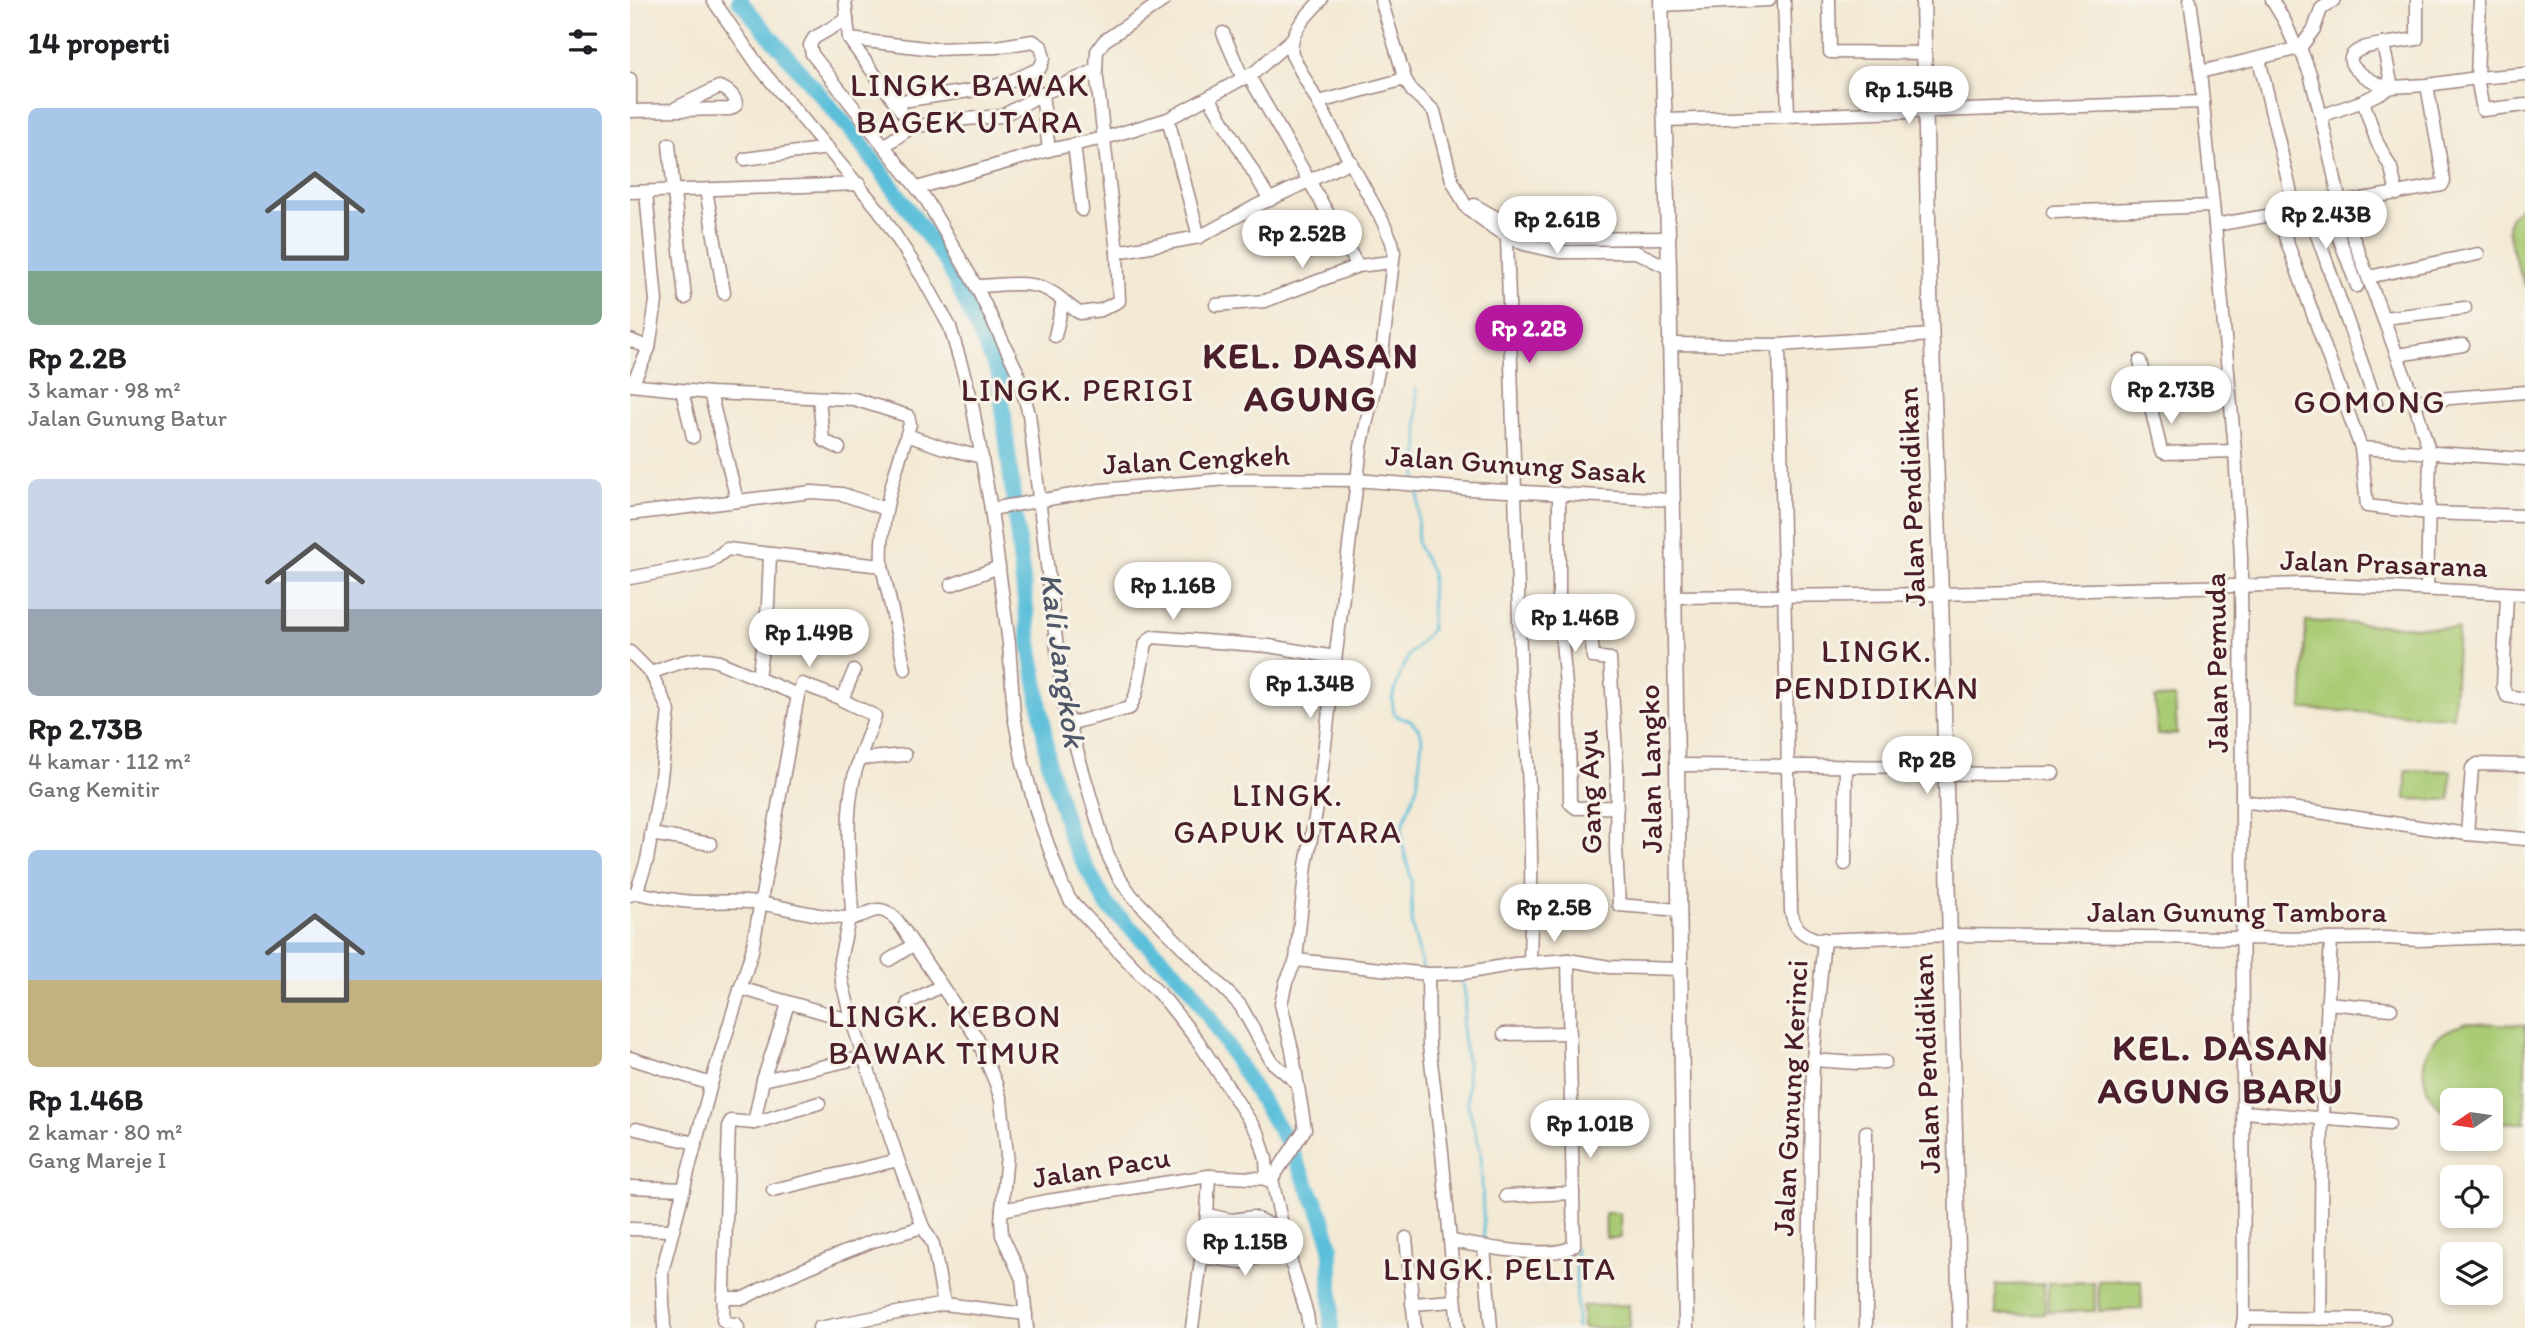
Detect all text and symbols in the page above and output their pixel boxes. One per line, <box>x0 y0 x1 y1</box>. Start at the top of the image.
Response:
icon: filters <box>564 23 602 61</box>
text: 14 properti <box>28 24 170 61</box>
district label: LINGK. BAWAK BAGEK UTARA <box>850 66 1090 141</box>
pin: Rp 1.54B <box>1837 66 1981 126</box>
text: Rp 1.54B <box>1865 75 1953 103</box>
icon: home <box>252 153 378 279</box>
pin: Rp 2.43B <box>2254 191 2398 251</box>
pin: Rp 2.61B <box>1485 196 1629 256</box>
text: Rp 2.43B <box>2281 200 2371 228</box>
text: Rp 2.61B <box>1514 205 1600 233</box>
pin: Rp 2.52B <box>1230 210 1374 270</box>
text: Rp 2.52B <box>1258 219 1346 247</box>
pin: Rp 2.2B <box>1464 306 1594 365</box>
text: Rp 2.2B <box>1491 314 1567 342</box>
district label: KEL. DASAN AGUNG <box>1202 333 1420 420</box>
text: Rp 2.2B <box>28 339 127 376</box>
pin: Rp 2.73B <box>2099 366 2243 426</box>
district label: LINGK. PERIGI <box>961 371 1195 409</box>
text: Rp 2.73B <box>2127 375 2215 403</box>
text: 3 kamar · 98 m² <box>28 376 181 404</box>
district label: GOMONG <box>2293 382 2447 421</box>
street label: Jalan Pendidikan <box>1889 386 1933 608</box>
text: Jalan Gunung Batur <box>28 404 227 432</box>
street label: Jalan Cengkeh <box>1101 436 1291 482</box>
street label: Jalan Gunung Sasak <box>1384 436 1648 492</box>
icon: home <box>252 524 378 650</box>
street label: Jalan Prasarana <box>2279 541 2489 585</box>
pin: Rp 1.16B <box>1101 562 1245 622</box>
water label: Kali Jangkok <box>1032 571 1094 751</box>
text: Rp 1.16B <box>1130 571 1216 599</box>
street label: Jalan Pemuda <box>2196 572 2236 754</box>
pin: Rp 1.46B <box>1503 594 1647 654</box>
text: Rp 1.46B <box>1531 603 1619 631</box>
pin: Rp 1.49B <box>737 610 881 669</box>
text: Rp 1.49B <box>765 618 853 646</box>
district label: LINGK. PENDIDIKAN <box>1774 632 1980 707</box>
pin: Rp 1.34B <box>1238 660 1382 720</box>
text: Rp 1.34B <box>1266 669 1354 697</box>
street label: Jalan Langko <box>1630 684 1670 854</box>
text: Rp 2.73B <box>28 710 143 747</box>
street label: Gang Ayu <box>1568 729 1610 855</box>
pin: Rp 2B <box>1878 736 1976 796</box>
text: Rp 2B <box>1898 745 1956 773</box>
text: 4 kamar · 112 m² <box>28 747 191 775</box>
text: Gang Kemitir <box>28 775 159 803</box>
district label: LINGK. GAPUK UTARA <box>1173 776 1403 851</box>
pin: Rp 2.5B <box>1489 884 1619 944</box>
text: Rp 2.5B <box>1516 893 1592 921</box>
street label: Jalan Gunung Tambora <box>2087 893 2387 930</box>
icon: home <box>252 895 378 1021</box>
street label: Jalan Pendidikan <box>1904 953 1948 1175</box>
street label: Jalan Gunung Kerinci <box>1764 959 1816 1237</box>
district label: LINGK. KEBON BAWAK TIMUR <box>828 997 1062 1072</box>
district label: KEL. DASAN AGUNG BARU <box>2098 1025 2344 1112</box>
text: Rp 1.46B <box>28 1081 143 1118</box>
north arrow <box>2440 1088 2502 1152</box>
map controls <box>2440 1088 2503 1305</box>
pin: Rp 1.01B <box>1518 1100 1662 1160</box>
text: Rp 1.01B <box>1546 1109 1634 1137</box>
text: 2 kamar · 80 m² <box>28 1118 182 1146</box>
street label: Jalan Pacu <box>1029 1138 1173 1196</box>
text: Gang Mareje I <box>28 1146 166 1174</box>
button: locate <box>2440 1165 2503 1228</box>
pin: Rp 1.15B <box>1173 1218 1317 1278</box>
text: Rp 1.15B <box>1202 1227 1288 1255</box>
button: layers <box>2440 1242 2503 1305</box>
district label: LINGK. PELITA <box>1383 1250 1617 1288</box>

